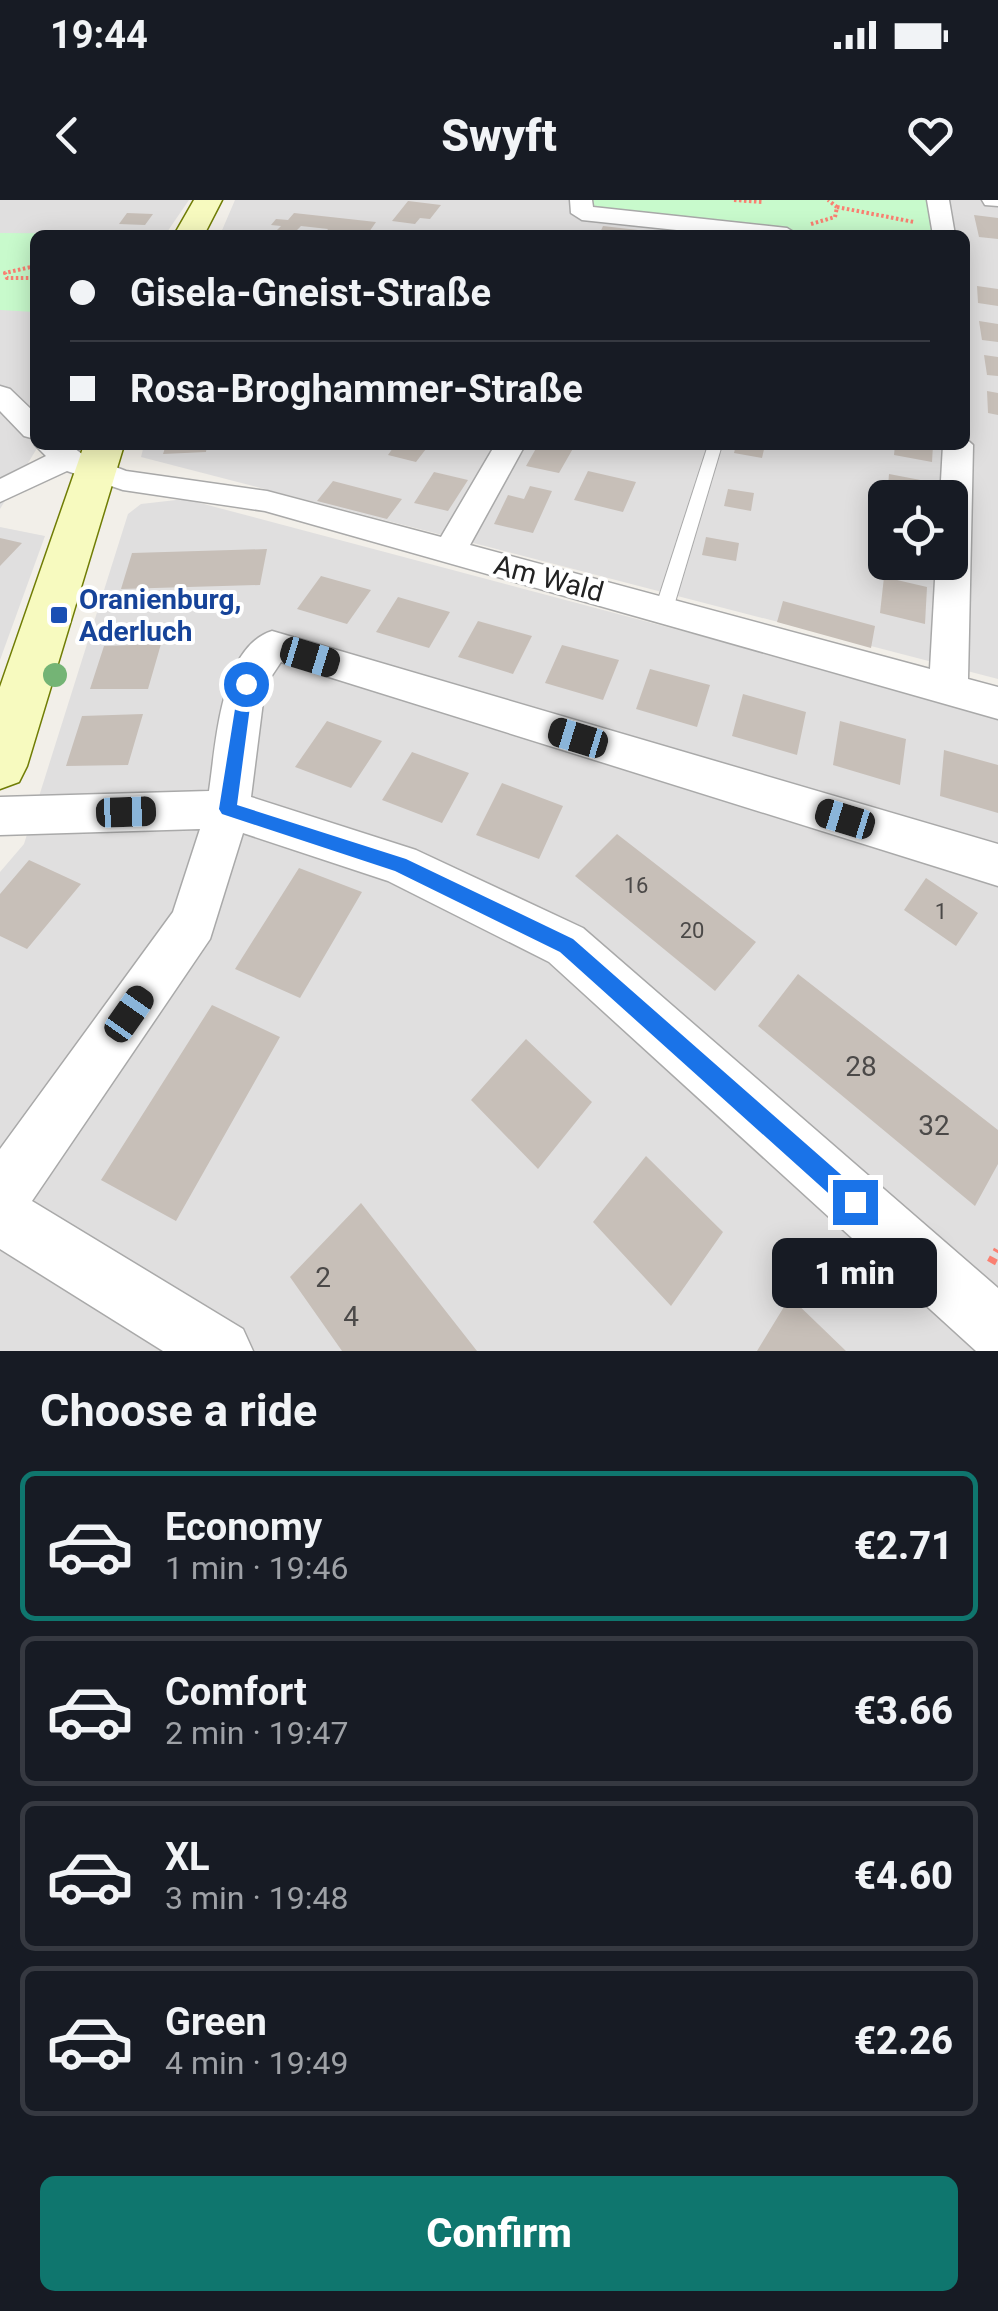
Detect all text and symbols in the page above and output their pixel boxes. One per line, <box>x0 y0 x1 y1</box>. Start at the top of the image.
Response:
text: 19:44 <box>50 13 148 57</box>
icon: back <box>40 108 95 163</box>
icon: heart <box>903 108 958 163</box>
text: Swyft <box>441 109 557 162</box>
text: Gisela-Gneist-Straße <box>130 271 491 315</box>
text: Rosa-Broghammer-Straße <box>130 367 583 411</box>
map controls <box>868 480 968 580</box>
button: locate <box>868 480 968 580</box>
street label: Am Wald <box>491 548 607 609</box>
place label: Oranienburg, Aderluch <box>79 583 241 648</box>
marker: Oranienburg, Aderluch <box>48 604 70 626</box>
car <box>277 634 343 680</box>
route start <box>224 662 269 707</box>
car <box>545 715 611 761</box>
car <box>95 796 157 828</box>
car <box>812 796 878 842</box>
house number: 16 <box>624 873 648 898</box>
house number: 1 <box>935 899 947 924</box>
house number: 20 <box>680 918 704 943</box>
car <box>100 981 158 1047</box>
house number: 28 <box>845 1050 877 1083</box>
house number: 32 <box>918 1109 950 1142</box>
route end <box>833 1180 878 1225</box>
callout: 1 min <box>772 1237 938 1307</box>
text: 1 min <box>814 1254 895 1292</box>
house number: 2 <box>315 1261 331 1294</box>
house number: 4 <box>343 1300 359 1333</box>
text: Choose a ride <box>40 1384 317 1437</box>
icon: car <box>45 1501 135 1591</box>
text: Economy <box>165 1505 322 1549</box>
text: €2.71 <box>854 1524 953 1568</box>
text: 1 min · 19:46 <box>165 1549 348 1587</box>
icon: car <box>45 1666 135 1756</box>
text: Comfort <box>165 1670 307 1714</box>
text: €3.66 <box>854 1689 953 1733</box>
text: 2 min · 19:47 <box>165 1714 348 1752</box>
icon: car <box>45 1831 135 1921</box>
text: XL <box>165 1835 210 1879</box>
text: €4.60 <box>854 1854 953 1898</box>
text: 3 min · 19:48 <box>165 1879 348 1917</box>
icon: car <box>45 1996 135 2086</box>
text: Green <box>165 2000 267 2044</box>
text: €2.26 <box>854 2019 953 2063</box>
text: 4 min · 19:49 <box>165 2044 348 2082</box>
button: Confirm <box>40 2176 958 2291</box>

